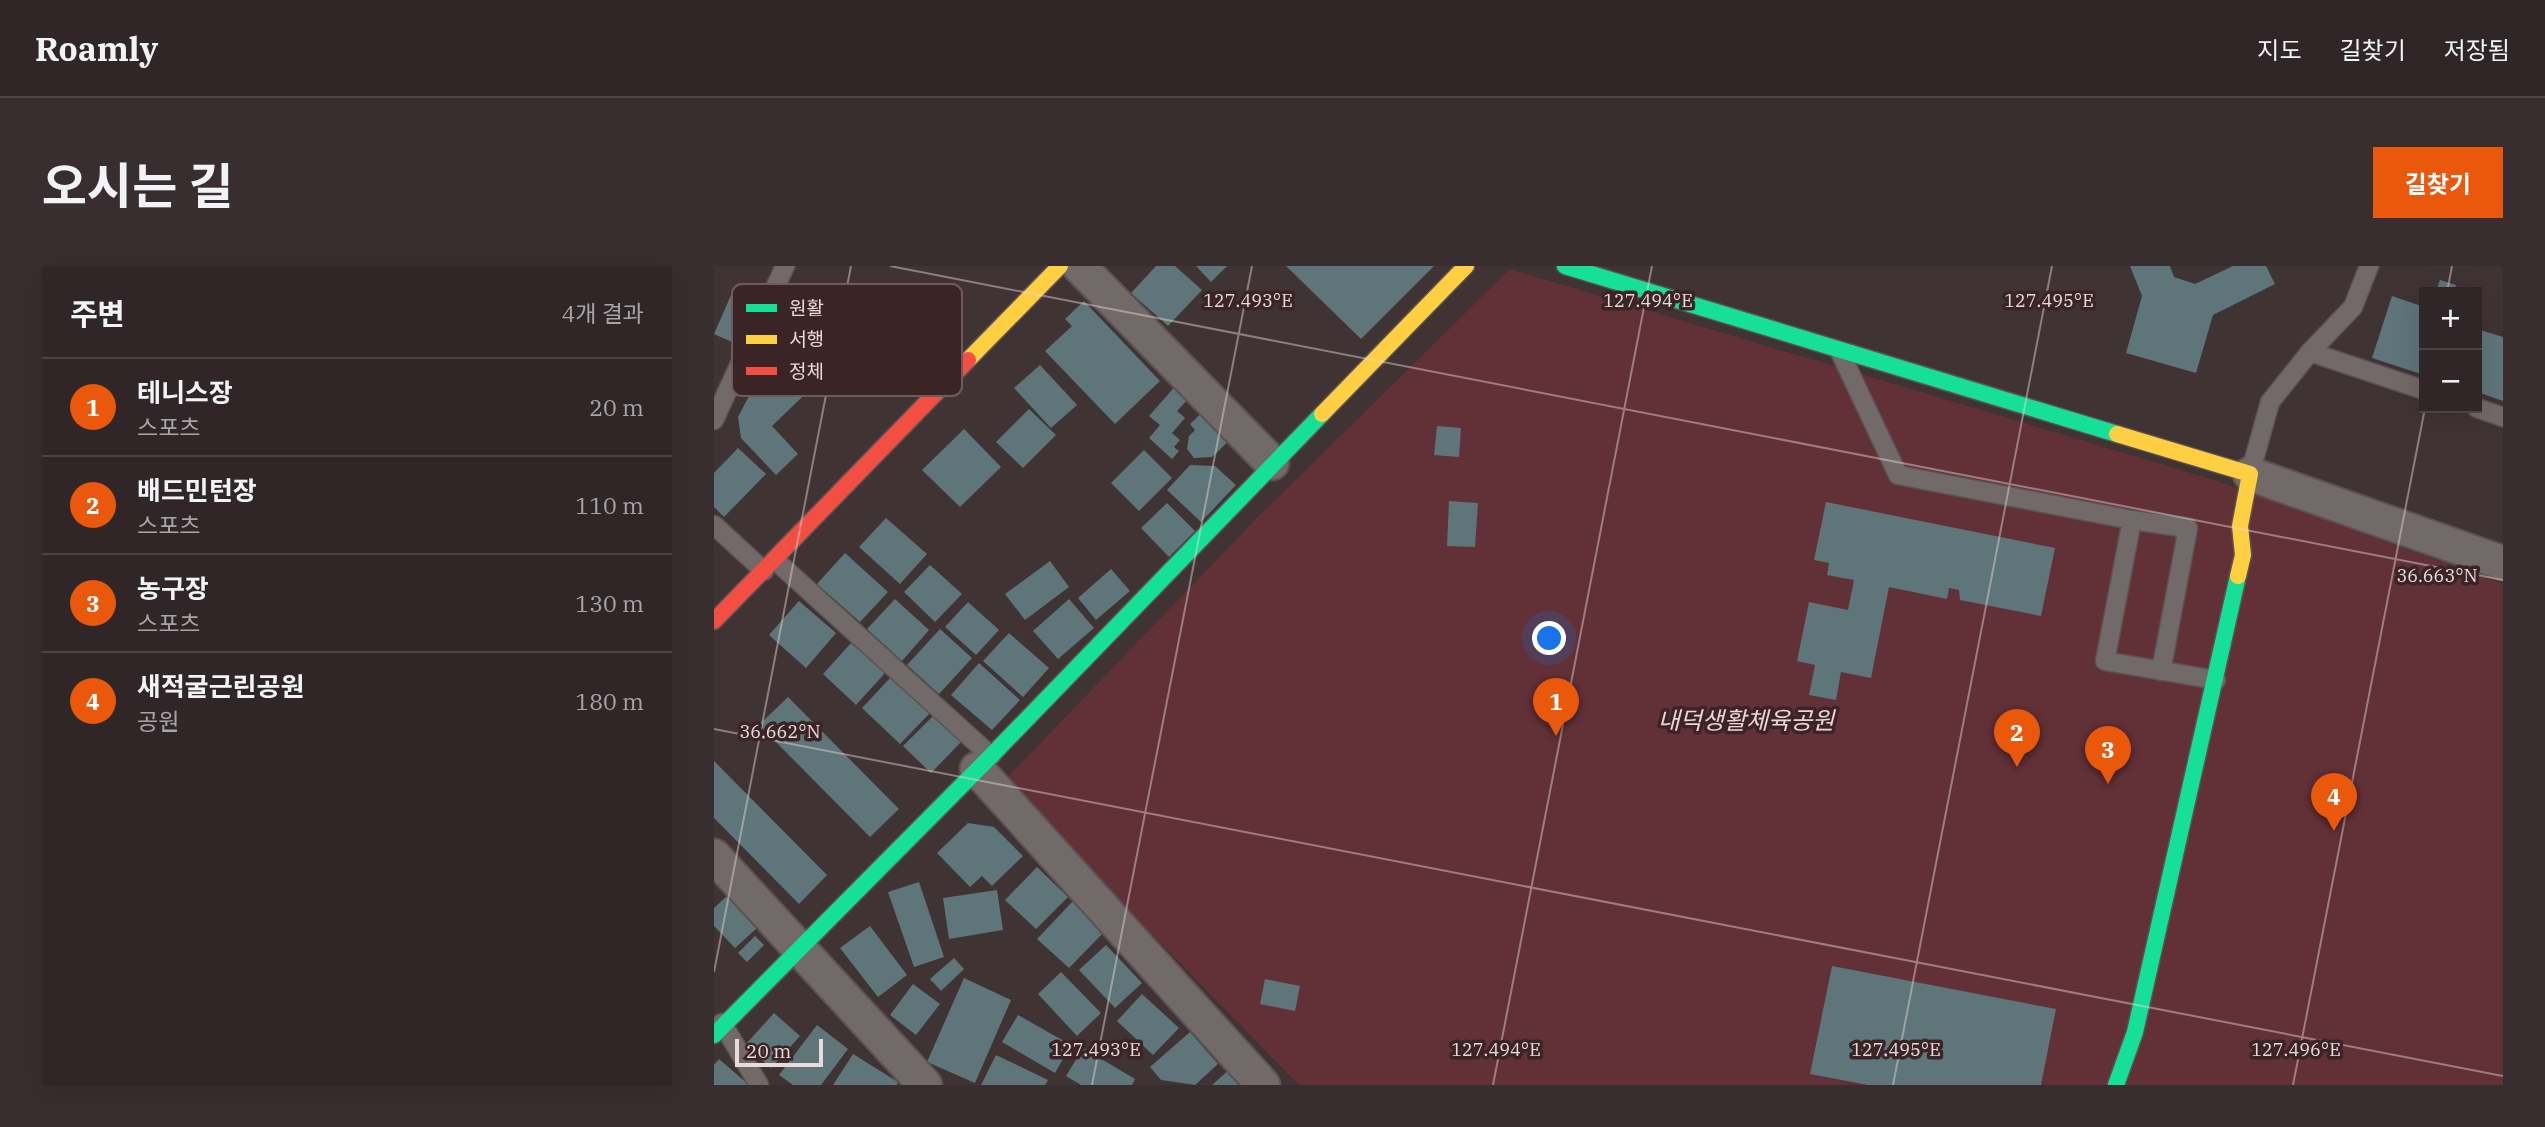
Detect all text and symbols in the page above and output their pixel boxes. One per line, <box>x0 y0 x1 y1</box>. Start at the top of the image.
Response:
text: Roamly <box>35 27 158 70</box>
text: 지도 <box>2257 34 2302 66</box>
text: 길찾기 <box>2340 34 2406 66</box>
text: 저장됨 <box>2444 34 2510 66</box>
button: 길찾기 <box>2373 147 2503 218</box>
text: 오시는 길 <box>42 154 234 217</box>
legend <box>732 284 962 396</box>
map controls <box>2419 287 2482 413</box>
button: + <box>2419 287 2482 350</box>
text: 127.493°E <box>1203 289 1293 312</box>
text: 127.494°E <box>1603 289 1693 312</box>
text: 127.495°E <box>2004 289 2094 312</box>
text: 주변 <box>70 294 125 333</box>
text: 원활 <box>789 296 824 320</box>
text: 4개 결과 <box>561 298 644 328</box>
text: 서행 <box>789 327 824 351</box>
button: − <box>2419 350 2482 413</box>
text: 정체 <box>789 359 824 383</box>
text: 테니스장 <box>137 375 233 409</box>
text: 1 <box>86 392 100 422</box>
text: 20 m <box>589 392 644 422</box>
text: 스포츠 <box>137 412 200 442</box>
text: 배드민턴장 <box>137 473 257 507</box>
text: 2 <box>86 490 100 520</box>
text: 110 m <box>575 490 644 520</box>
text: 스포츠 <box>137 510 200 540</box>
text: 36.663°N <box>2396 564 2478 587</box>
text: 농구장 <box>137 571 209 605</box>
text: 3 <box>86 588 100 618</box>
text: 130 m <box>575 588 644 618</box>
text: 스포츠 <box>137 608 200 638</box>
your location <box>1532 621 1566 655</box>
text: 새적굴근린공원 <box>137 669 304 703</box>
pin: 1 <box>1533 678 1579 736</box>
text: 4 <box>86 686 100 716</box>
text: 180 m <box>575 686 644 716</box>
park label: 내덕생활체육공원 <box>1658 704 1836 736</box>
text: 공원 <box>137 706 179 736</box>
pin: 2 <box>1994 709 2040 767</box>
text: 36.662°N <box>739 720 821 743</box>
pin: 3 <box>2085 726 2131 784</box>
pin: 4 <box>2311 773 2357 831</box>
scale bar <box>735 1036 822 1068</box>
text: 127.493°E <box>1051 1038 1141 1061</box>
text: 127.494°E <box>1451 1038 1541 1061</box>
text: 127.495°E <box>1851 1038 1941 1061</box>
text: 127.496°E <box>2251 1038 2341 1061</box>
text: 20 m <box>746 1039 791 1063</box>

